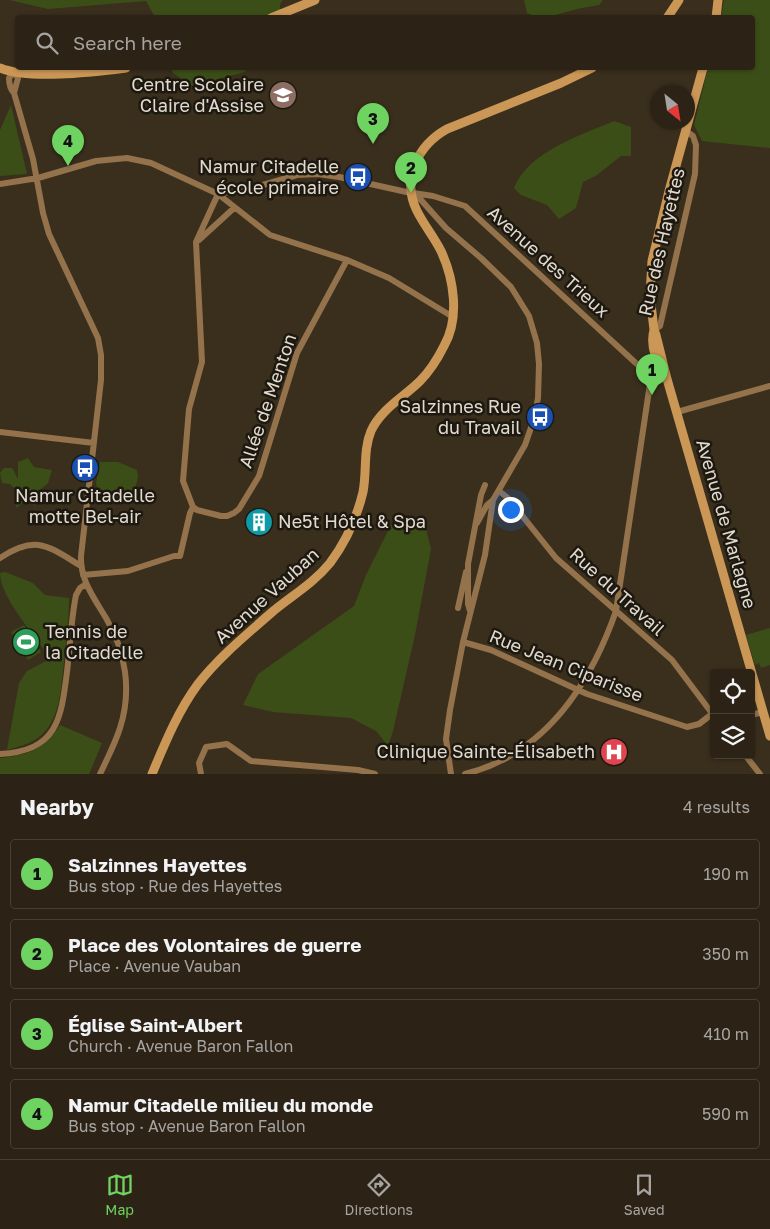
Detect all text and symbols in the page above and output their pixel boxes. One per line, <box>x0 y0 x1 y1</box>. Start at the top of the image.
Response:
search box <box>15 15 755 70</box>
icon: search <box>33 29 61 57</box>
text: Search here <box>73 31 182 54</box>
place label: Centre Scolaire Claire d'Assise <box>131 73 264 116</box>
school or university icon: Centre Scolaire Claire d'Assise <box>268 80 298 110</box>
north arrow <box>650 85 695 130</box>
pin: 3 <box>357 103 389 144</box>
pin: 4 <box>52 125 84 166</box>
pin: 2 <box>395 152 427 193</box>
place label: Namur Citadelle école primaire <box>199 155 339 198</box>
bus stop icon: Namur Citadelle école primaire <box>343 162 373 192</box>
street label: Rue des Hayettes <box>633 166 689 318</box>
street label: Avenue des Trieux <box>483 201 614 322</box>
street label: Allée de Menton <box>234 331 300 471</box>
pin: 1 <box>636 354 668 395</box>
place label: Salzinnes Rue du Travail <box>400 395 521 438</box>
bus stop icon: Salzinnes Rue du Travail <box>525 402 555 432</box>
street label: Avenue de Marlagne <box>692 436 762 611</box>
bus stop icon: Namur Citadelle motte Bel-air <box>70 453 100 483</box>
place label: Namur Citadelle motte Bel-air <box>15 484 155 527</box>
your location <box>498 497 524 523</box>
building icon: Ne5t Hôtel & Spa <box>244 507 274 537</box>
place label: Ne5t Hôtel & Spa <box>278 510 426 532</box>
street label: Avenue Vauban <box>210 543 323 648</box>
street label: Rue du Travail <box>565 543 670 640</box>
place label: Tennis de la Citadelle <box>45 620 143 663</box>
street label: Rue Jean Ciparisse <box>486 624 646 706</box>
sports icon: Tennis de la Citadelle <box>11 627 41 657</box>
map controls <box>710 669 755 759</box>
button: locate <box>710 669 755 714</box>
button: layers <box>710 714 755 759</box>
hospital icon: Clinique Sainte-Élisabeth <box>599 737 629 767</box>
place label: Clinique Sainte-Élisabeth <box>376 740 595 762</box>
text: Nearby <box>20 794 94 820</box>
text: 4 results <box>683 797 750 817</box>
text: Salzinnes Hayettes <box>68 853 247 876</box>
text: 1 <box>33 864 41 884</box>
text: 190 m <box>703 864 749 884</box>
text: Bus stop · Rue des Hayettes <box>68 876 282 896</box>
text: Place des Volontaires de guerre <box>68 933 361 956</box>
text: 2 <box>32 944 42 964</box>
text: 350 m <box>702 944 749 964</box>
text: Place · Avenue Vauban <box>68 956 241 976</box>
text: Église Saint-Albert <box>68 1013 243 1036</box>
text: 3 <box>32 1024 42 1044</box>
text: 410 m <box>703 1024 749 1044</box>
text: Church · Avenue Baron Fallon <box>68 1036 293 1056</box>
text: Namur Citadelle milieu du monde <box>68 1093 373 1116</box>
text: 4 <box>32 1104 42 1124</box>
text: 590 m <box>702 1104 749 1124</box>
text: Bus stop · Avenue Baron Fallon <box>68 1116 306 1136</box>
tab: Map <box>105 1171 134 1218</box>
tab: Directions <box>345 1171 413 1218</box>
tab: Saved <box>624 1171 665 1218</box>

